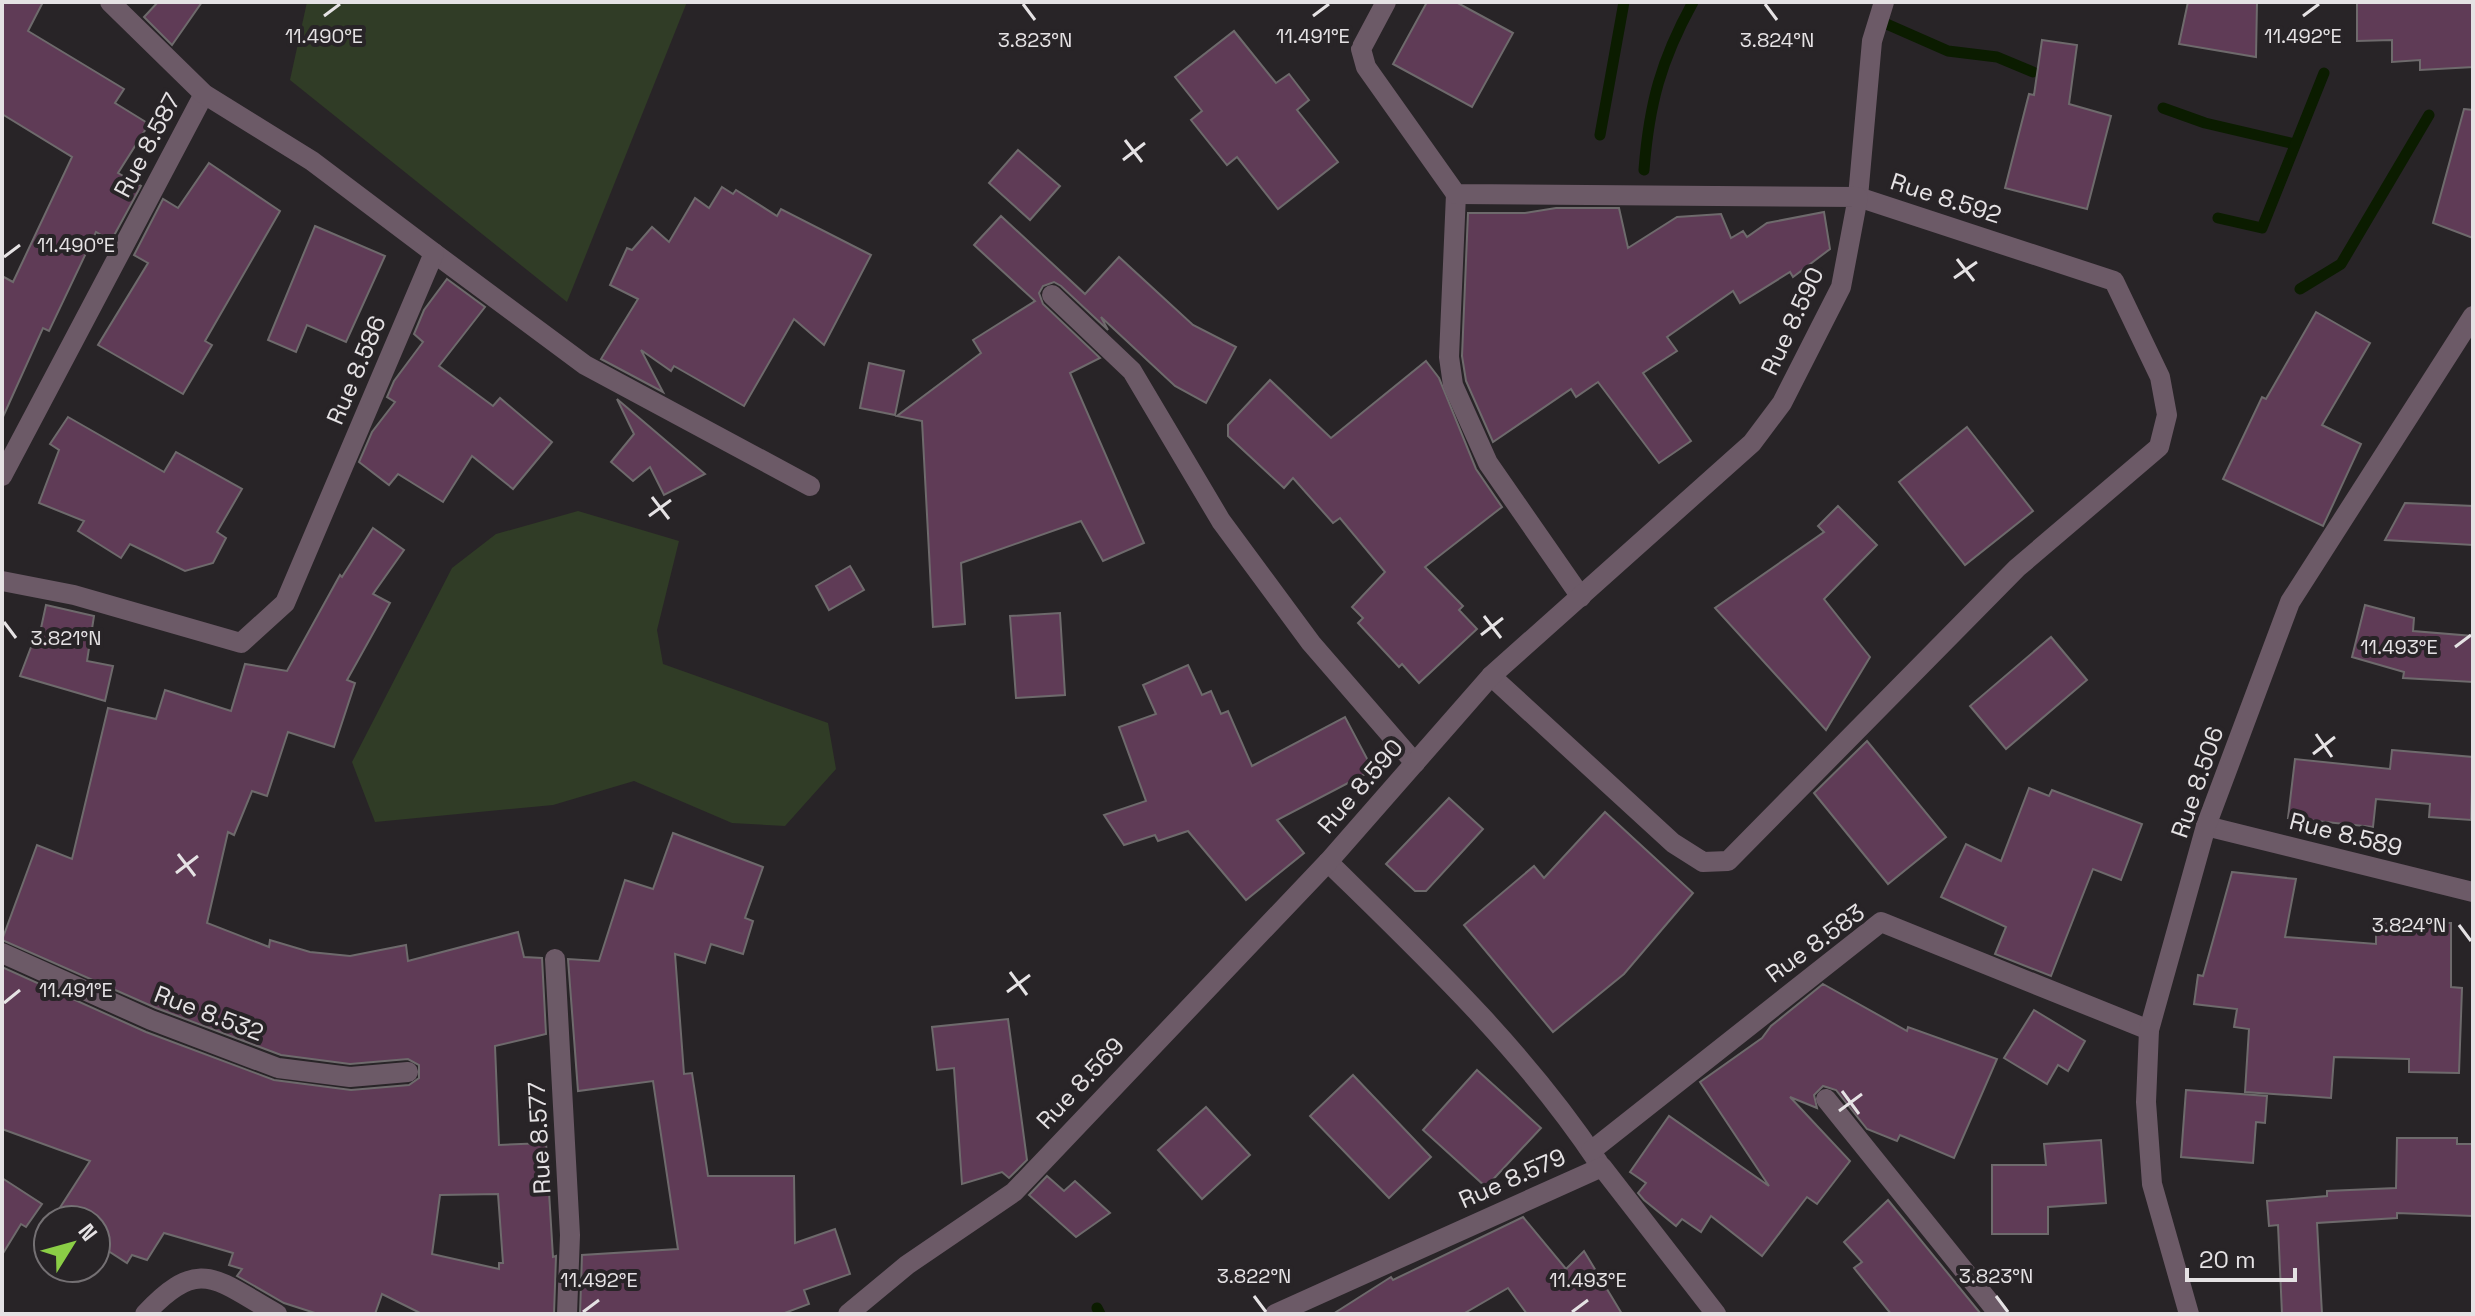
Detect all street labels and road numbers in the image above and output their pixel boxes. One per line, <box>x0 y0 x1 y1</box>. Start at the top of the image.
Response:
street label: Rue 8.587 <box>107 87 187 203</box>
street label: Rue 8.592 <box>1887 166 2005 230</box>
street label: Rue 8.590 <box>1754 262 1830 380</box>
street label: Rue 8.586 <box>319 311 393 429</box>
street label: Rue 8.506 <box>2164 722 2230 842</box>
street label: Rue 8.590 <box>1310 732 1410 840</box>
street label: Rue 8.589 <box>2286 805 2406 863</box>
street label: Rue 8.583 <box>1759 897 1871 989</box>
street label: Rue 8.532 <box>150 978 268 1048</box>
street label: Rue 8.569 <box>1029 1030 1131 1136</box>
street label: Rue 8.577 <box>521 1081 557 1195</box>
street label: Rue 8.579 <box>1454 1141 1570 1215</box>

